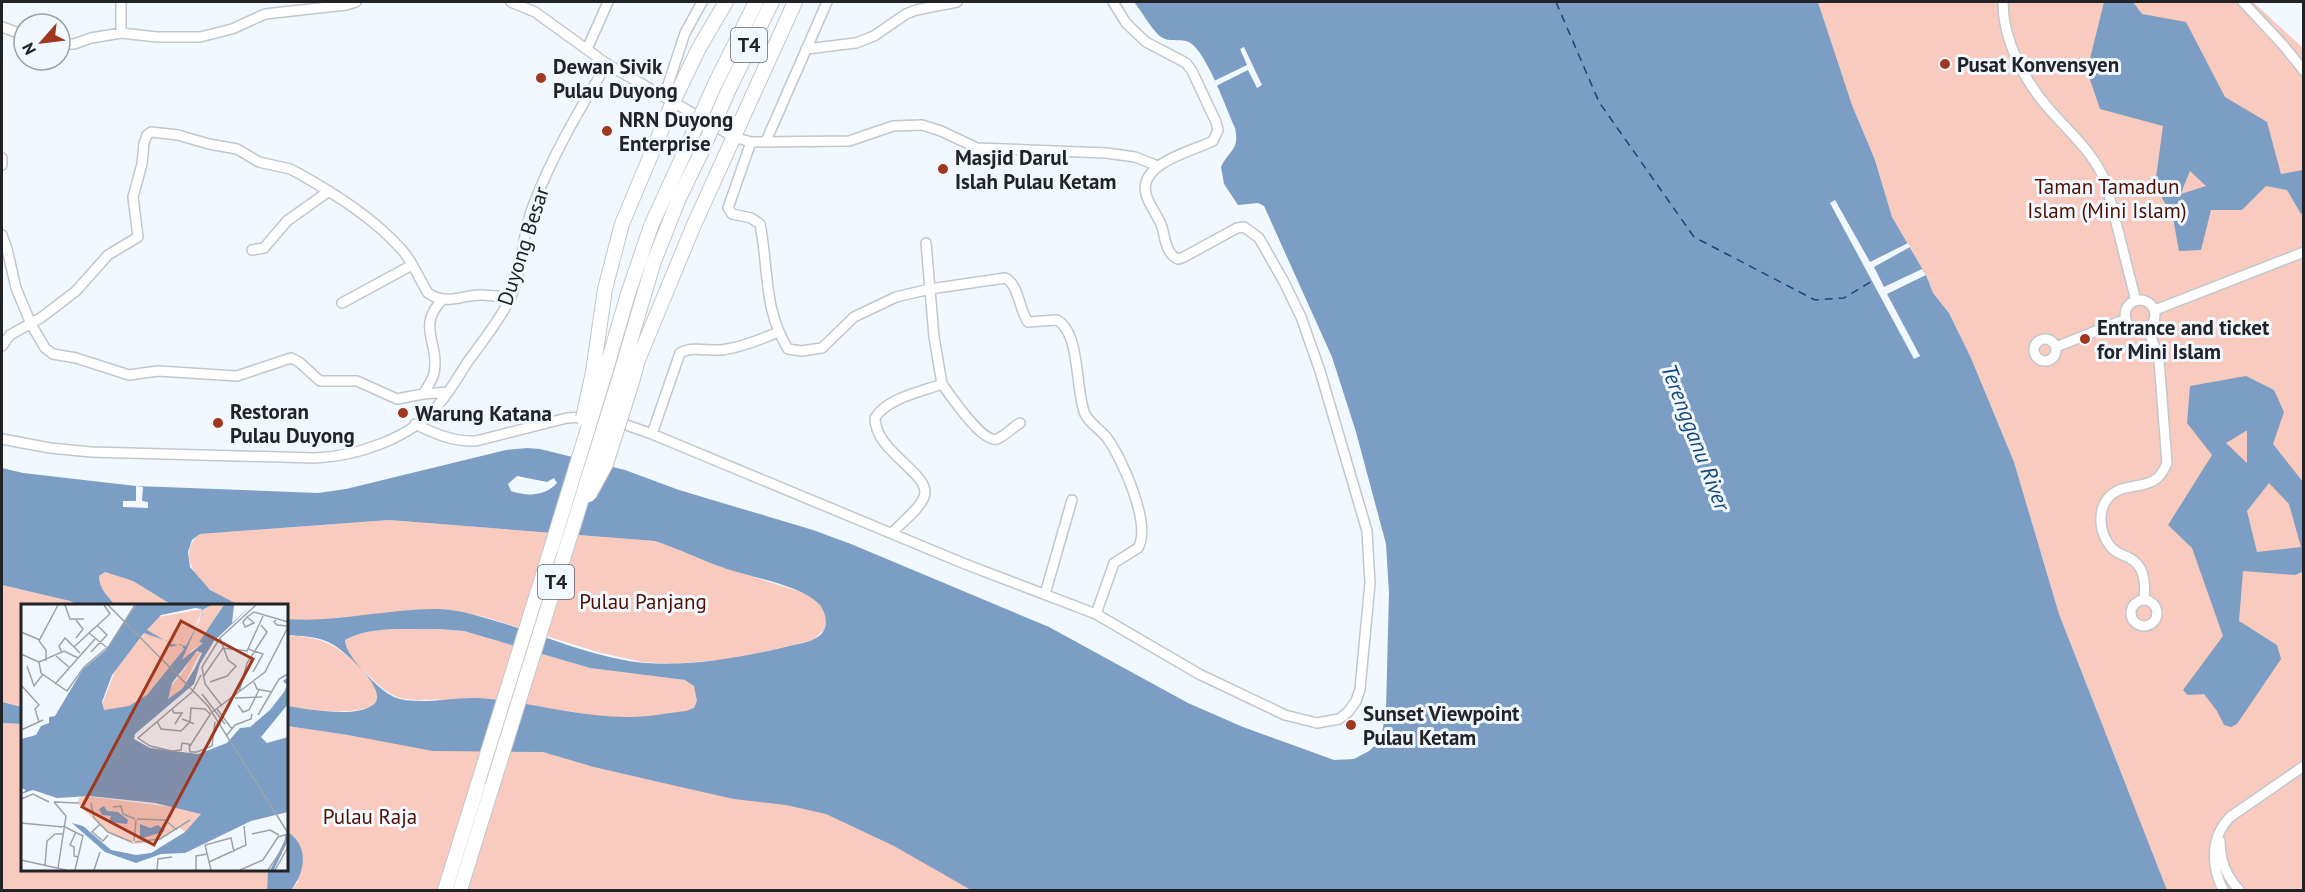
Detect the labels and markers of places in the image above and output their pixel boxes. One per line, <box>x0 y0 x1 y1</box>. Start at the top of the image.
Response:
place label: Pusat Konvensyen <box>1957 51 2119 78</box>
place label: Dewan Sivik Pulau Duyong <box>553 53 678 104</box>
marker: Pusat Konvensyen <box>1938 57 1952 71</box>
marker: Dewan Sivik Pulau Duyong <box>534 71 548 85</box>
place label: NRN Duyong Enterprise <box>619 106 733 157</box>
marker: NRN Duyong Enterprise <box>600 124 614 138</box>
place label: Masjid Darul Islah Pulau Ketam <box>955 144 1116 195</box>
marker: Masjid Darul Islah Pulau Ketam <box>936 162 950 176</box>
place label: Entrance and ticket for Mini Islam <box>2097 314 2270 365</box>
marker: Entrance and ticket for Mini Islam <box>2078 332 2092 346</box>
place label: Restoran Pulau Duyong <box>230 398 355 449</box>
place label: Warung Katana <box>415 400 552 427</box>
marker: Warung Katana <box>396 406 410 420</box>
marker: Restoran Pulau Duyong <box>211 416 225 430</box>
place label: Sunset Viewpoint Pulau Ketam <box>1363 700 1520 751</box>
marker: Sunset Viewpoint Pulau Ketam <box>1344 718 1358 732</box>

